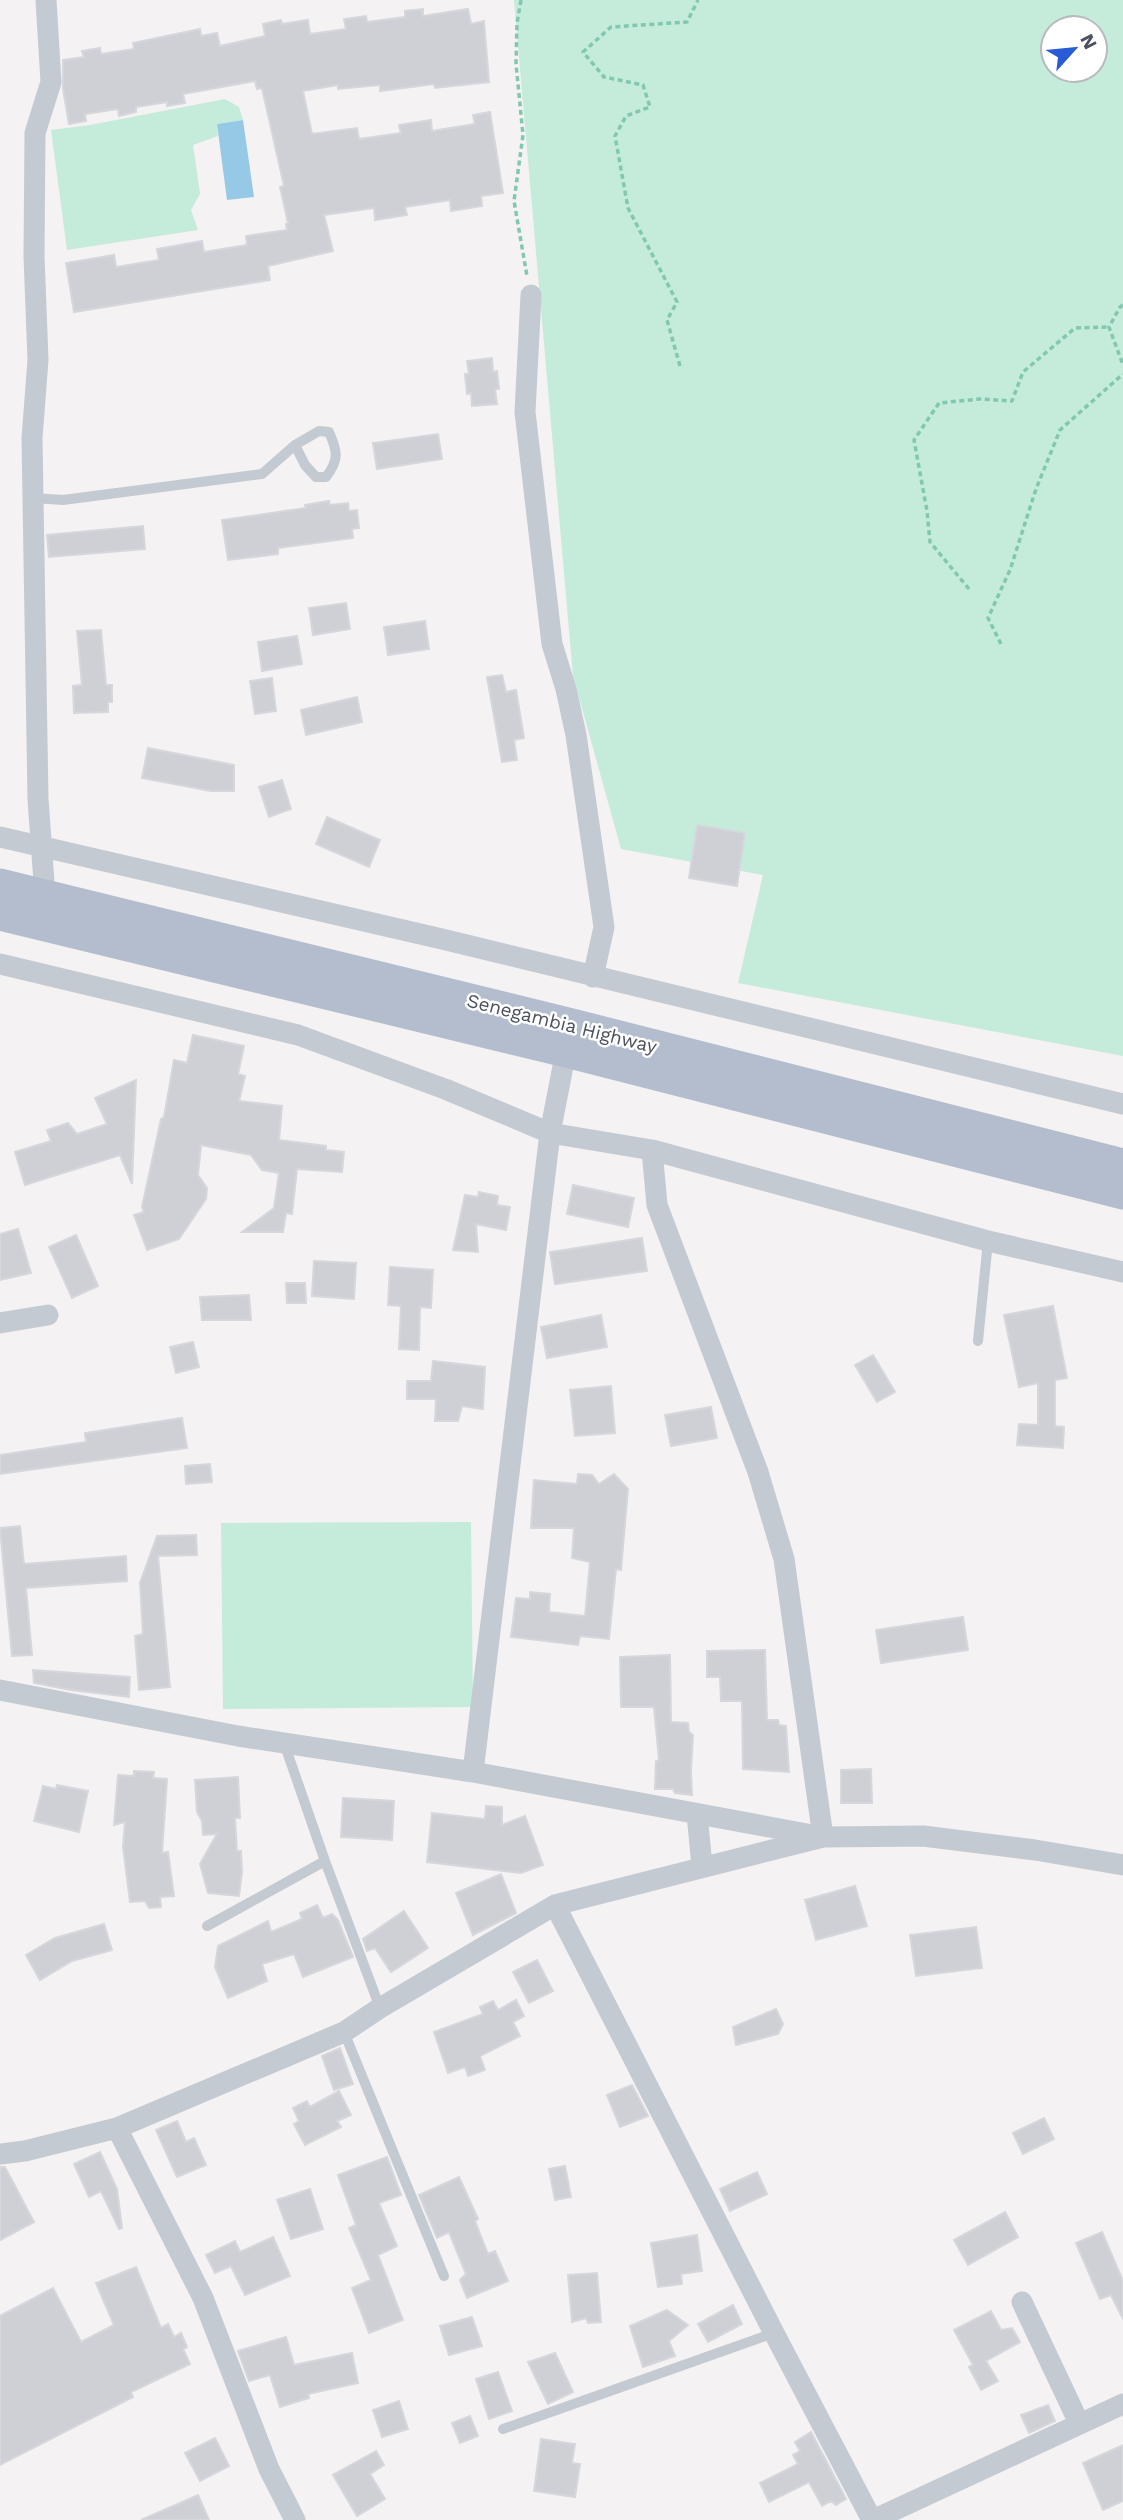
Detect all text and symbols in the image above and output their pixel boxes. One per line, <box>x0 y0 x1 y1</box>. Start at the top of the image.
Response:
north arrow <box>1039 14 1109 84</box>
text: N <box>1075 30 1102 53</box>
street label: Senegambia Highway <box>464 989 659 1058</box>

